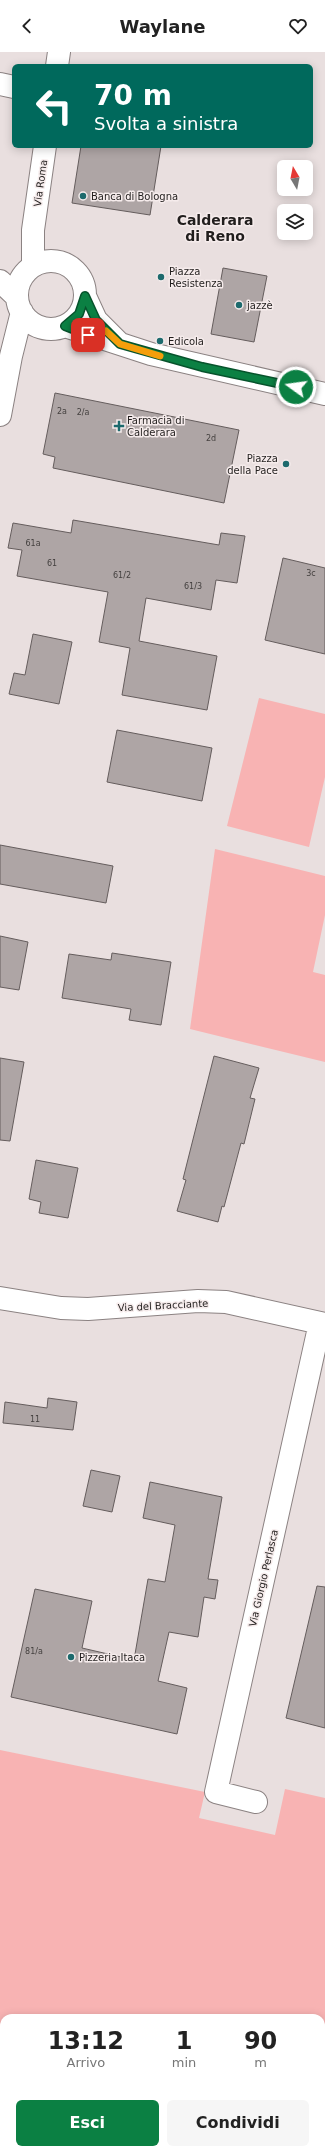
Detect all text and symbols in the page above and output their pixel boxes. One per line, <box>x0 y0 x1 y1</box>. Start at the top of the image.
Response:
icon: back <box>16 15 38 37</box>
icon: heart <box>287 15 309 37</box>
text: Waylane <box>120 16 205 37</box>
text: 70 m <box>94 79 172 112</box>
icon: left <box>28 80 80 132</box>
text: Svolta a sinistra <box>94 113 238 134</box>
street label: Via Roma <box>32 159 49 207</box>
north arrow <box>277 160 313 196</box>
map controls <box>277 160 313 240</box>
marker: Banca di Bologna <box>78 191 88 201</box>
place label: Banca di Bologna <box>91 191 178 202</box>
button: layers <box>277 204 313 240</box>
district label: Calderara di Reno <box>177 212 253 244</box>
place label: Piazza Resistenza <box>169 266 223 289</box>
marker: Piazza Resistenza <box>156 272 166 282</box>
marker: jazzè <box>234 300 244 310</box>
place label: jazzè <box>246 300 273 311</box>
pin <box>71 318 105 352</box>
icon: arrive <box>77 324 99 346</box>
marker: Edicola <box>155 336 165 346</box>
place label: Edicola <box>168 336 204 347</box>
position arrow <box>275 366 317 408</box>
house number: 2a <box>57 407 67 416</box>
house number: 2/a <box>77 408 89 417</box>
place label: Farmacia di Calderara <box>127 415 184 438</box>
marker: Farmacia di Calderara <box>114 421 124 431</box>
house number: 2d <box>206 434 216 443</box>
place label: Piazza della Pace <box>227 453 278 476</box>
marker: Piazza della Pace <box>281 459 291 469</box>
house number: 61a <box>25 539 41 548</box>
house number: 61 <box>47 559 57 568</box>
house number: 3c <box>306 569 316 578</box>
house number: 61/2 <box>113 571 131 580</box>
house number: 61/3 <box>184 582 202 591</box>
street label: Via del Bracciante <box>118 1298 209 1313</box>
house number: 11 <box>30 1415 40 1424</box>
street label: Via Giorgio Perlasca <box>247 1528 280 1628</box>
house number: 81/a <box>25 1647 43 1656</box>
marker: Pizzeria Itaca <box>66 1652 76 1662</box>
place label: Pizzeria Itaca <box>79 1652 145 1663</box>
text: 13:12 <box>48 2027 124 2055</box>
text: 1 <box>176 2027 192 2055</box>
text: 90 <box>244 2027 277 2055</box>
text: Arrivo <box>67 2055 105 2070</box>
text: min <box>172 2055 196 2070</box>
text: m <box>254 2055 267 2070</box>
button: Esci <box>16 2100 159 2146</box>
button: Condividi <box>167 2100 309 2146</box>

